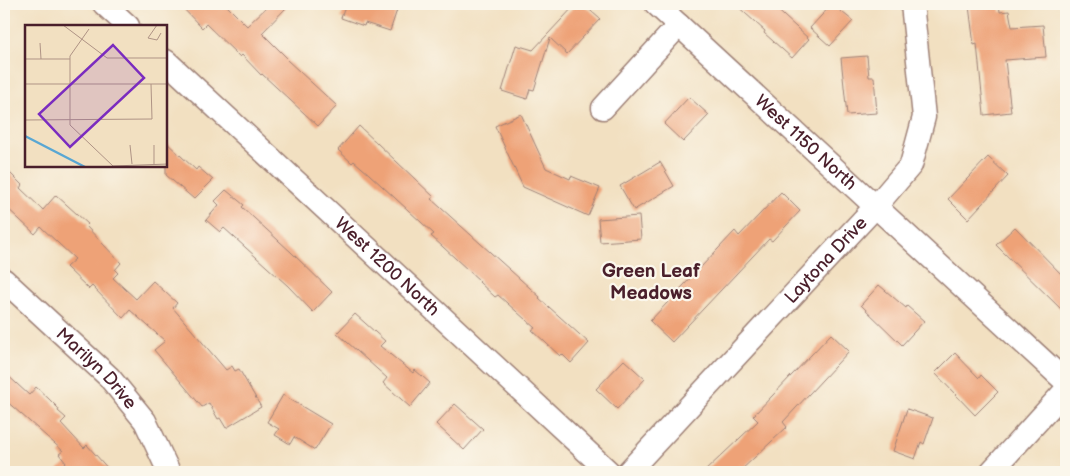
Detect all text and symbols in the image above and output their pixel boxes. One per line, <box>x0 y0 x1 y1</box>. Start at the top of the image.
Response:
inset map <box>25 25 168 168</box>
street label: West 1150 North <box>750 90 861 195</box>
street label: Laytona Drive <box>781 212 872 308</box>
street label: West 1200 North <box>330 213 444 320</box>
district label: Green Leaf Meadows <box>602 260 701 305</box>
street label: Marilyn Drive <box>52 324 141 414</box>

